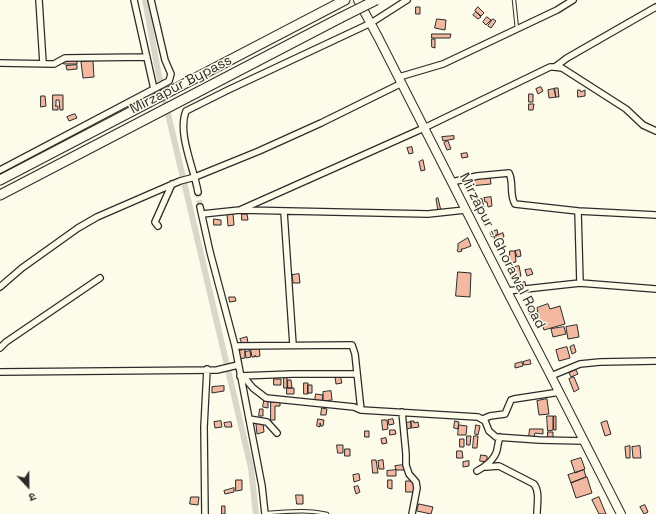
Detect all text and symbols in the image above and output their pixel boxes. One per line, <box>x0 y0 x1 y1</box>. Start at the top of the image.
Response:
street label: Mirzapur Bypass <box>127 52 235 118</box>
street label: Mirzapur - Ghorawal Road <box>455 170 549 332</box>
north arrow <box>8 466 48 506</box>
text: उ <box>27 489 38 505</box>

